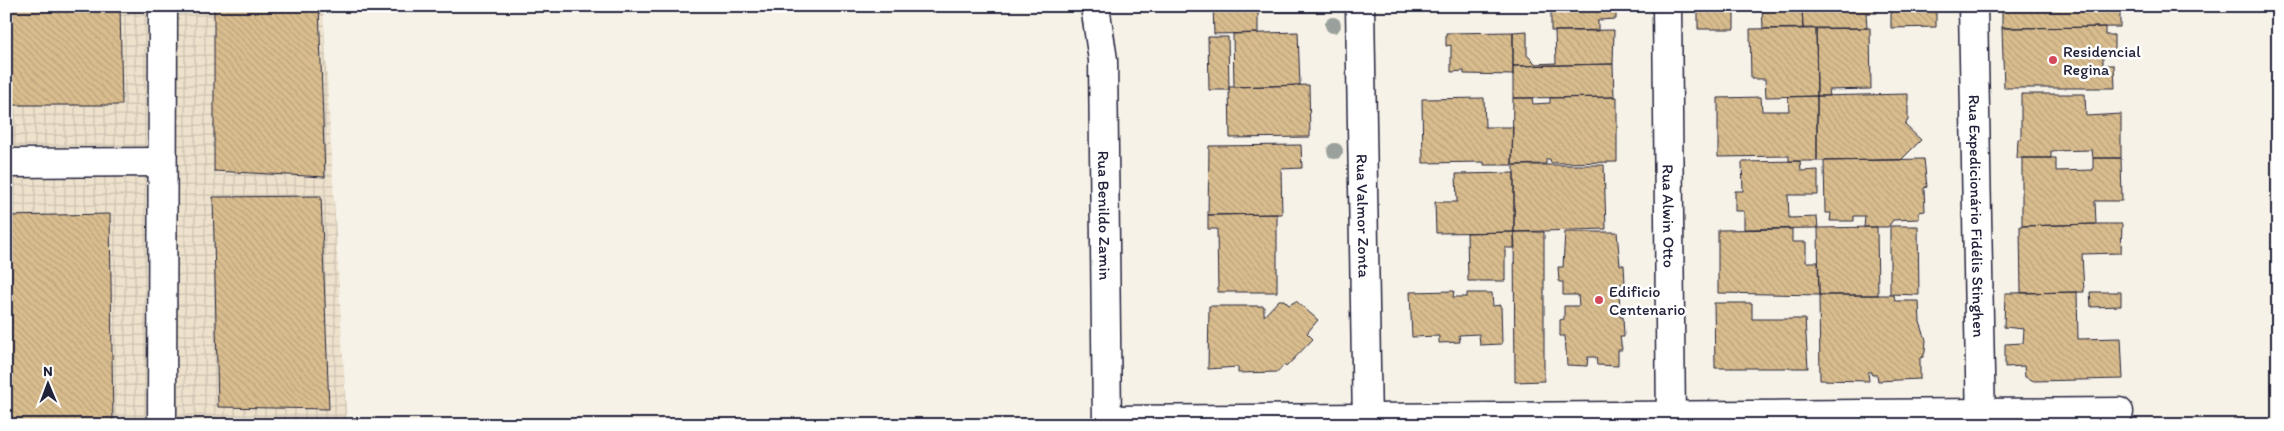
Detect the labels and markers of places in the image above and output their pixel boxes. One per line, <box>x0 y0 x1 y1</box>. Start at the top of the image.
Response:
place label: Residencial Regina <box>2063 42 2141 79</box>
marker: Residencial Regina <box>2047 54 2059 66</box>
place label: Edificio Centenario <box>1609 282 1686 319</box>
marker: Edificio Centenario <box>1593 294 1605 306</box>

